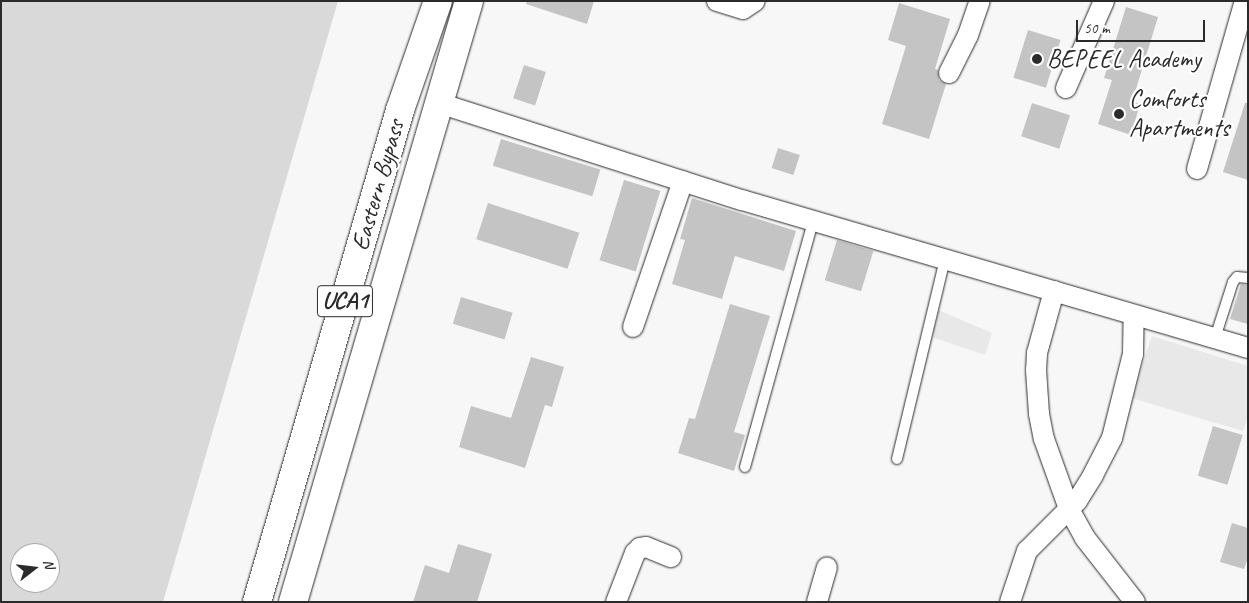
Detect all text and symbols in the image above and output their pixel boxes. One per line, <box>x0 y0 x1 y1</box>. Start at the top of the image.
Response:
scale bar <box>1079 10 1208 42</box>
text: 50 m <box>1084 19 1110 38</box>
place label: BEPEEL Academy <box>1047 44 1201 74</box>
marker: BEPEEL Academy <box>1031 53 1043 65</box>
place label: Comforts Apartments <box>1129 85 1229 144</box>
marker: Comforts Apartments <box>1113 108 1125 120</box>
street label: Eastern Bypass <box>345 116 411 254</box>
road number: UCA1 <box>316 280 374 322</box>
north arrow <box>10 543 60 593</box>
text: N <box>40 557 58 571</box>

